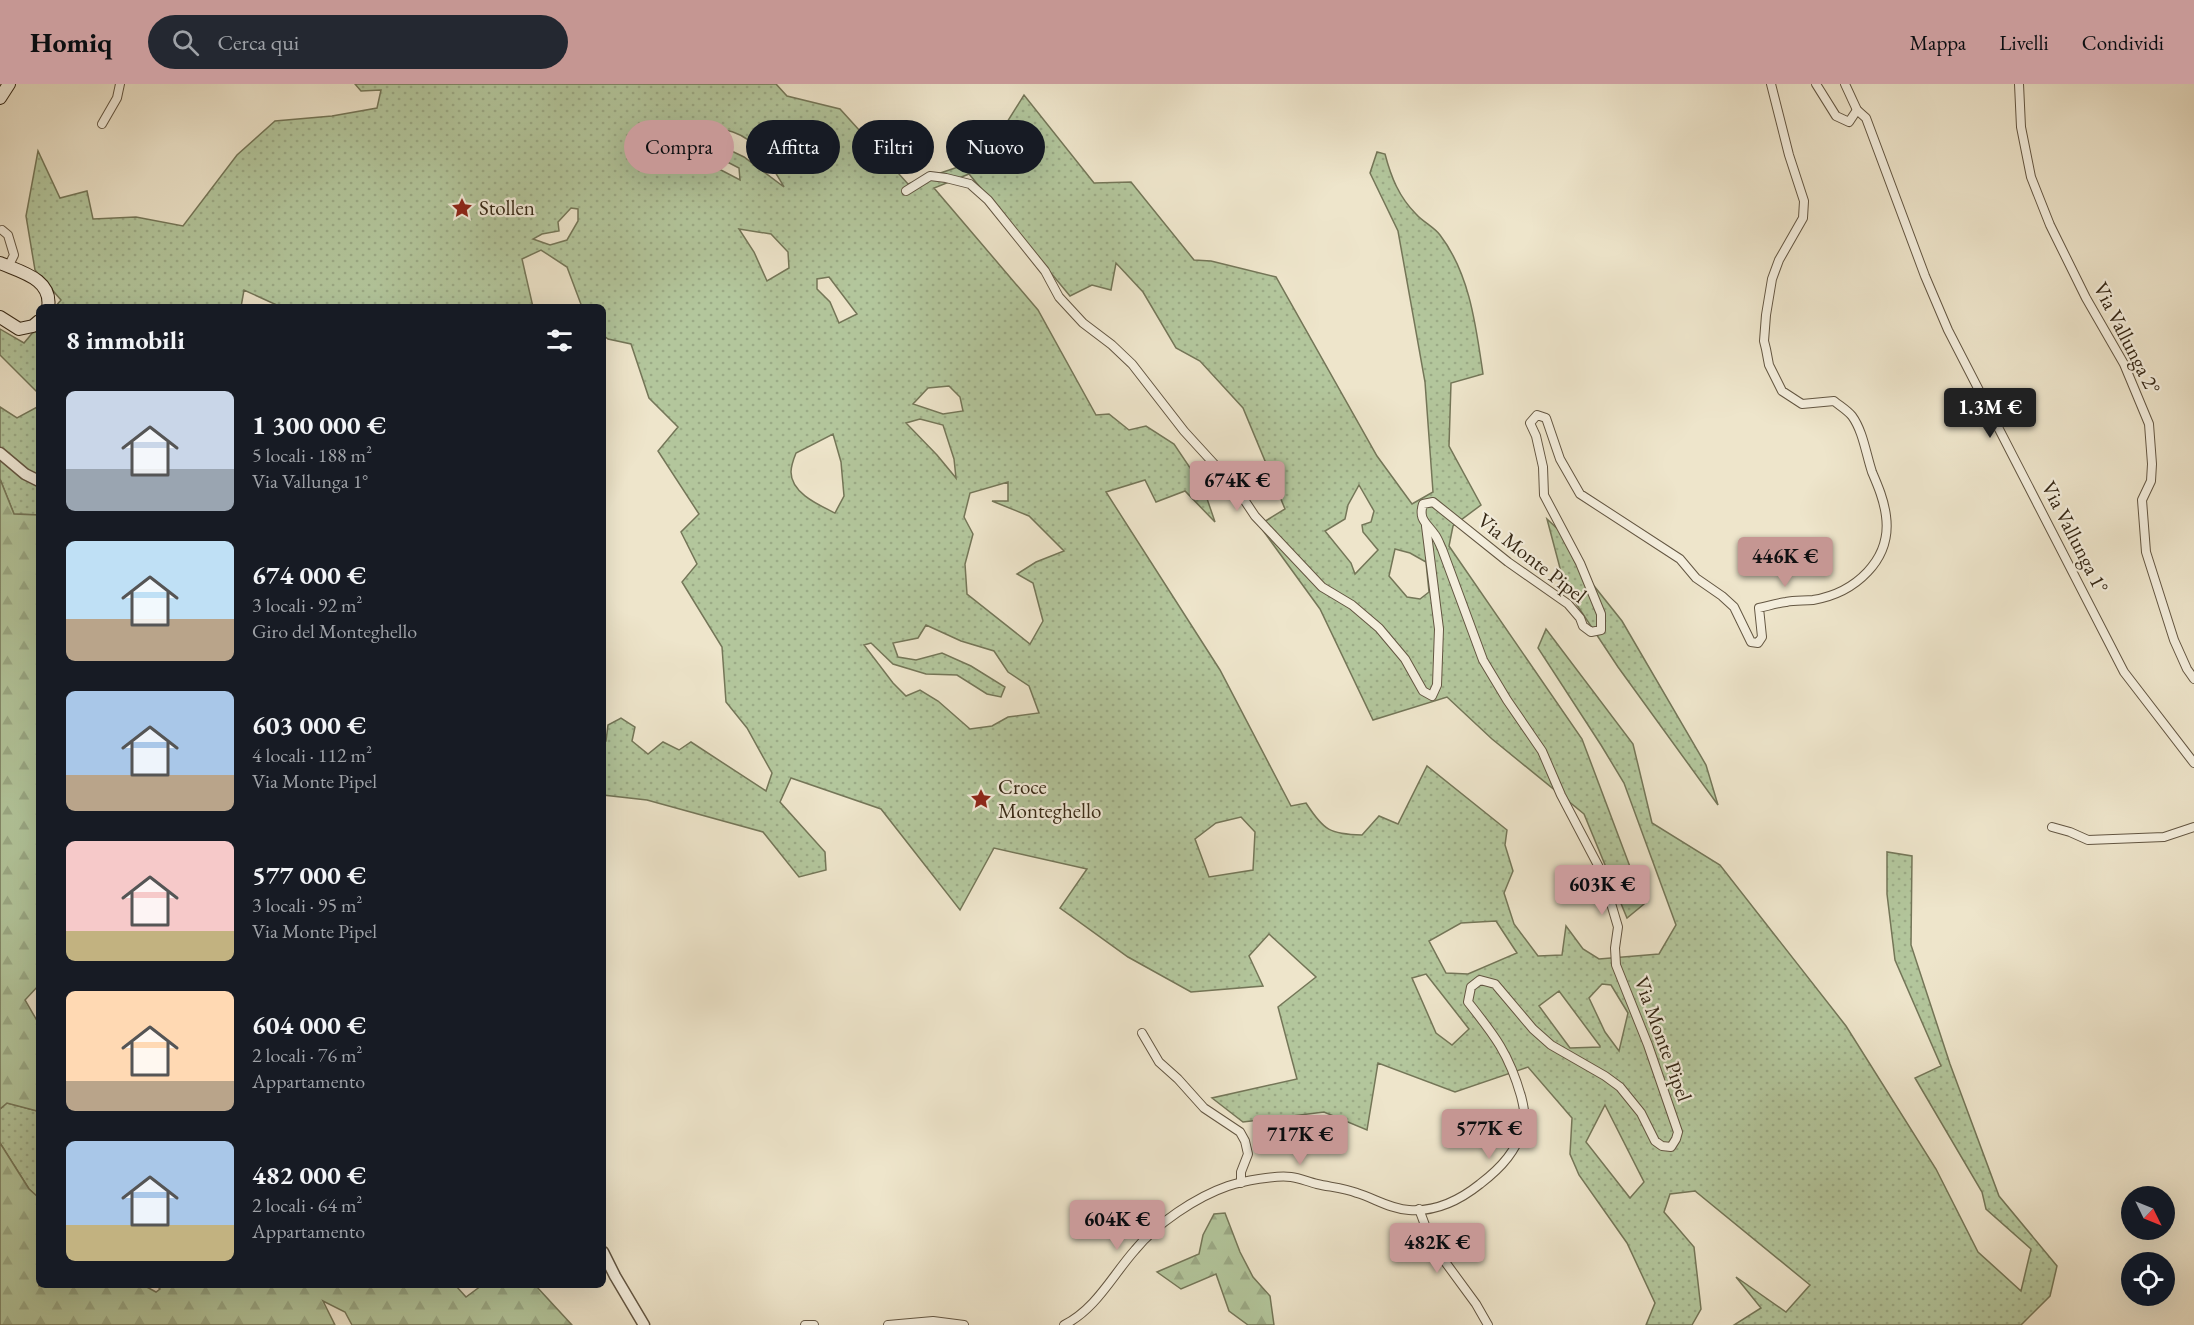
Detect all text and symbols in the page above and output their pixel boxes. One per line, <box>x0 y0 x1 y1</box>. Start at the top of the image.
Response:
search box <box>148 15 568 69</box>
text: Homiq <box>30 24 112 60</box>
icon: search <box>169 26 202 59</box>
text: Cerca qui <box>217 28 299 57</box>
text: Mappa <box>1910 29 1966 56</box>
text: Livelli <box>1999 29 2049 56</box>
text: Condividi <box>2082 29 2164 56</box>
chip: Compra <box>624 120 734 174</box>
chip: Affitta <box>746 120 840 174</box>
chip: Filtri <box>852 120 934 174</box>
chip: Nuovo <box>946 120 1045 174</box>
place label: Stollen <box>479 194 535 221</box>
place icon: Stollen <box>450 196 474 220</box>
street label: Via Vallunga 2° <box>2088 277 2167 398</box>
text: 8 immobili <box>66 323 185 357</box>
icon: filters <box>543 324 576 357</box>
pin: 1.3M € <box>1941 388 2039 439</box>
text: 1.3M € <box>1958 394 2022 420</box>
text: 1 300 000 € <box>252 408 386 442</box>
icon: home <box>114 415 186 487</box>
text: 5 locali · 188 m² <box>252 442 372 468</box>
pin: 674K € <box>1188 461 1286 512</box>
text: 674K € <box>1204 467 1270 493</box>
text: Via Vallunga 1° <box>252 468 368 494</box>
street label: Via Vallunga 1° <box>2036 476 2115 597</box>
street label: Via Monte Pipel <box>1472 507 1592 609</box>
pin: 446K € <box>1736 537 1834 588</box>
text: 446K € <box>1752 543 1818 569</box>
text: 674 000 € <box>252 558 366 592</box>
icon: home <box>114 565 186 637</box>
text: 3 locali · 92 m² <box>252 592 363 618</box>
text: Giro del Monteghello <box>252 618 417 644</box>
text: 603 000 € <box>252 708 366 742</box>
icon: home <box>114 715 186 787</box>
text: 4 locali · 112 m² <box>252 742 372 768</box>
text: Via Monte Pipel <box>252 768 377 794</box>
place label: Croce Monteghello <box>998 773 1101 824</box>
place icon: Croce Monteghello <box>969 787 993 811</box>
text: 577 000 € <box>252 858 366 892</box>
icon: home <box>114 865 186 937</box>
pin: 603K € <box>1553 865 1651 916</box>
text: 603K € <box>1569 871 1635 897</box>
text: 3 locali · 95 m² <box>252 892 363 918</box>
text: Via Monte Pipel <box>252 918 377 944</box>
street label: Via Monte Pipel <box>1628 973 1699 1105</box>
text: 604 000 € <box>252 1008 366 1042</box>
icon: home <box>114 1015 186 1087</box>
text: 2 locali · 76 m² <box>252 1042 363 1068</box>
text: Appartamento <box>252 1068 365 1094</box>
pin: 577K € <box>1440 1109 1538 1160</box>
pin: 717K € <box>1251 1115 1349 1166</box>
text: 577K € <box>1456 1115 1522 1141</box>
text: 717K € <box>1267 1121 1333 1147</box>
text: 482 000 € <box>252 1158 366 1192</box>
icon: home <box>114 1165 186 1237</box>
north arrow <box>2121 1186 2175 1240</box>
map controls <box>2121 1186 2175 1306</box>
text: 2 locali · 64 m² <box>252 1192 363 1218</box>
pin: 604K € <box>1068 1200 1166 1251</box>
text: 604K € <box>1084 1206 1150 1232</box>
text: Appartamento <box>252 1218 365 1244</box>
pin: 482K € <box>1388 1223 1486 1274</box>
text: 482K € <box>1404 1229 1470 1255</box>
button: locate <box>2121 1252 2175 1306</box>

